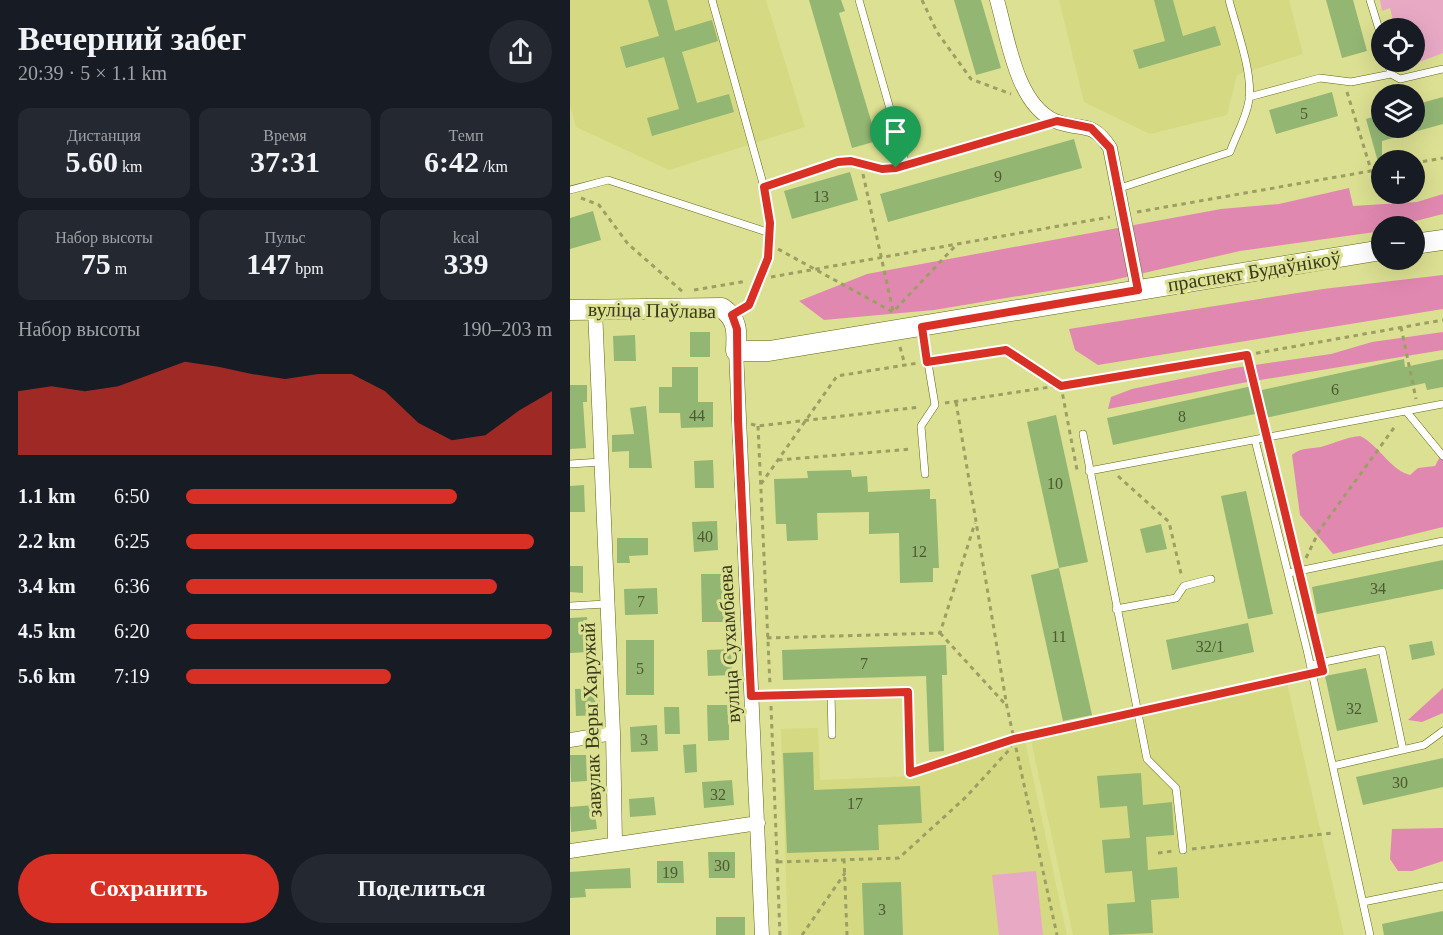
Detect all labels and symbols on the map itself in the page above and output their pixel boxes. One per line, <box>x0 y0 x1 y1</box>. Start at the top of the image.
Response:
house number: 5 <box>1300 105 1308 122</box>
pin <box>870 106 921 168</box>
house number: 9 <box>994 168 1002 185</box>
house number: 13 <box>813 188 829 205</box>
street label: праспект Будаўнікоў <box>1166 246 1342 297</box>
street label: вуліца Паўлава <box>588 298 716 323</box>
house number: 6 <box>1331 381 1339 398</box>
house number: 44 <box>689 407 705 424</box>
house number: 8 <box>1178 408 1186 425</box>
house number: 10 <box>1047 475 1063 492</box>
house number: 40 <box>697 528 713 545</box>
house number: 12 <box>911 543 927 560</box>
street label: вуліца Сухамбаева <box>714 564 745 724</box>
house number: 34 <box>1370 580 1386 597</box>
house number: 7 <box>637 593 645 610</box>
street label: завулак Веры Харужай <box>577 622 606 818</box>
house number: 11 <box>1051 628 1067 645</box>
house number: 32/1 <box>1196 638 1224 655</box>
house number: 7 <box>860 655 868 672</box>
house number: 5 <box>636 660 644 677</box>
house number: 32 <box>1346 700 1362 717</box>
house number: 3 <box>640 731 648 748</box>
house number: 30 <box>1392 774 1408 791</box>
house number: 32 <box>710 786 726 803</box>
house number: 17 <box>847 795 863 812</box>
house number: 30 <box>714 857 730 874</box>
house number: 19 <box>662 864 678 881</box>
house number: 3 <box>878 901 886 918</box>

